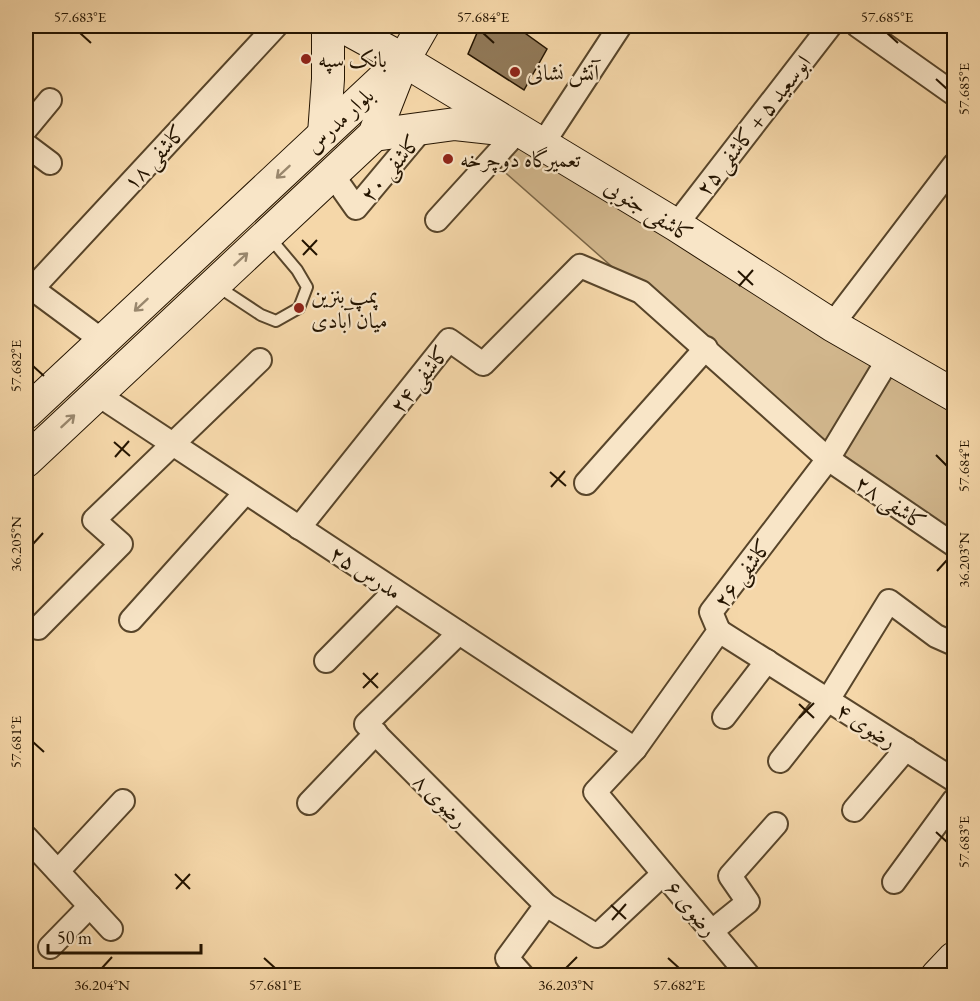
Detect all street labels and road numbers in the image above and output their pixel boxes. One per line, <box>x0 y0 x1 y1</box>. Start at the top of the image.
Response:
street label: ابوسعید ۵ + کاشفی ۲۵ <box>689 49 819 203</box>
street label: بلوار مدرس <box>299 81 380 160</box>
street label: کاشفی ۱۸ <box>117 118 194 198</box>
street label: کاشفی ۲۰ <box>354 129 429 209</box>
street label: کاشفی جنوبی <box>598 172 698 251</box>
street label: کاشفی ۲۴ <box>383 339 457 421</box>
street label: کاشفی ۲۸ <box>849 468 932 538</box>
street label: کاشفی ۲۶ <box>707 533 780 615</box>
street label: مدرس ۲۵ <box>324 539 407 606</box>
street label: رضوی ۴ <box>831 696 902 755</box>
street label: رضوی ۸ <box>407 767 474 834</box>
street label: رضوی ۶ <box>659 874 724 943</box>

